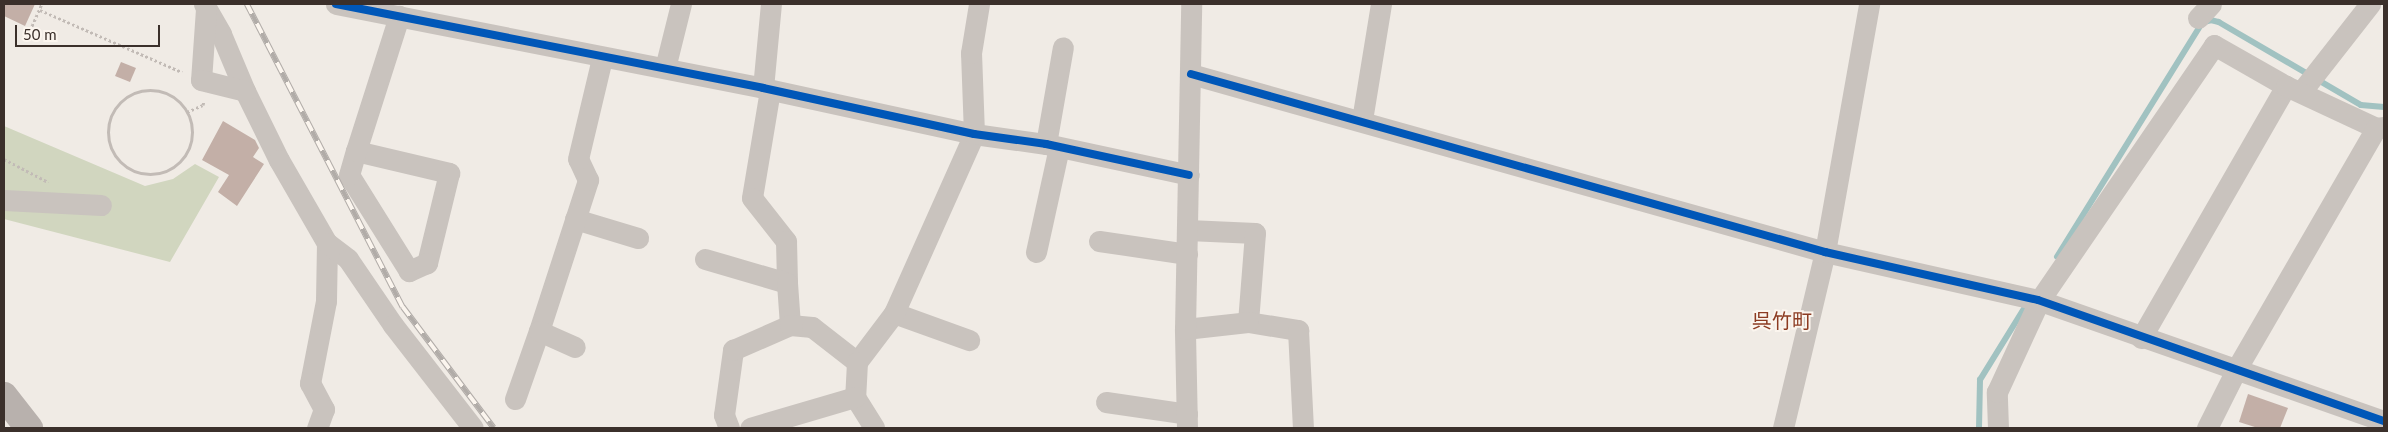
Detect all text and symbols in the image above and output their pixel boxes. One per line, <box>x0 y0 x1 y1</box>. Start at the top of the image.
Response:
scale bar <box>18 15 162 47</box>
text: 50 m <box>23 25 57 43</box>
district label: 呉竹町 <box>1752 308 1812 332</box>

